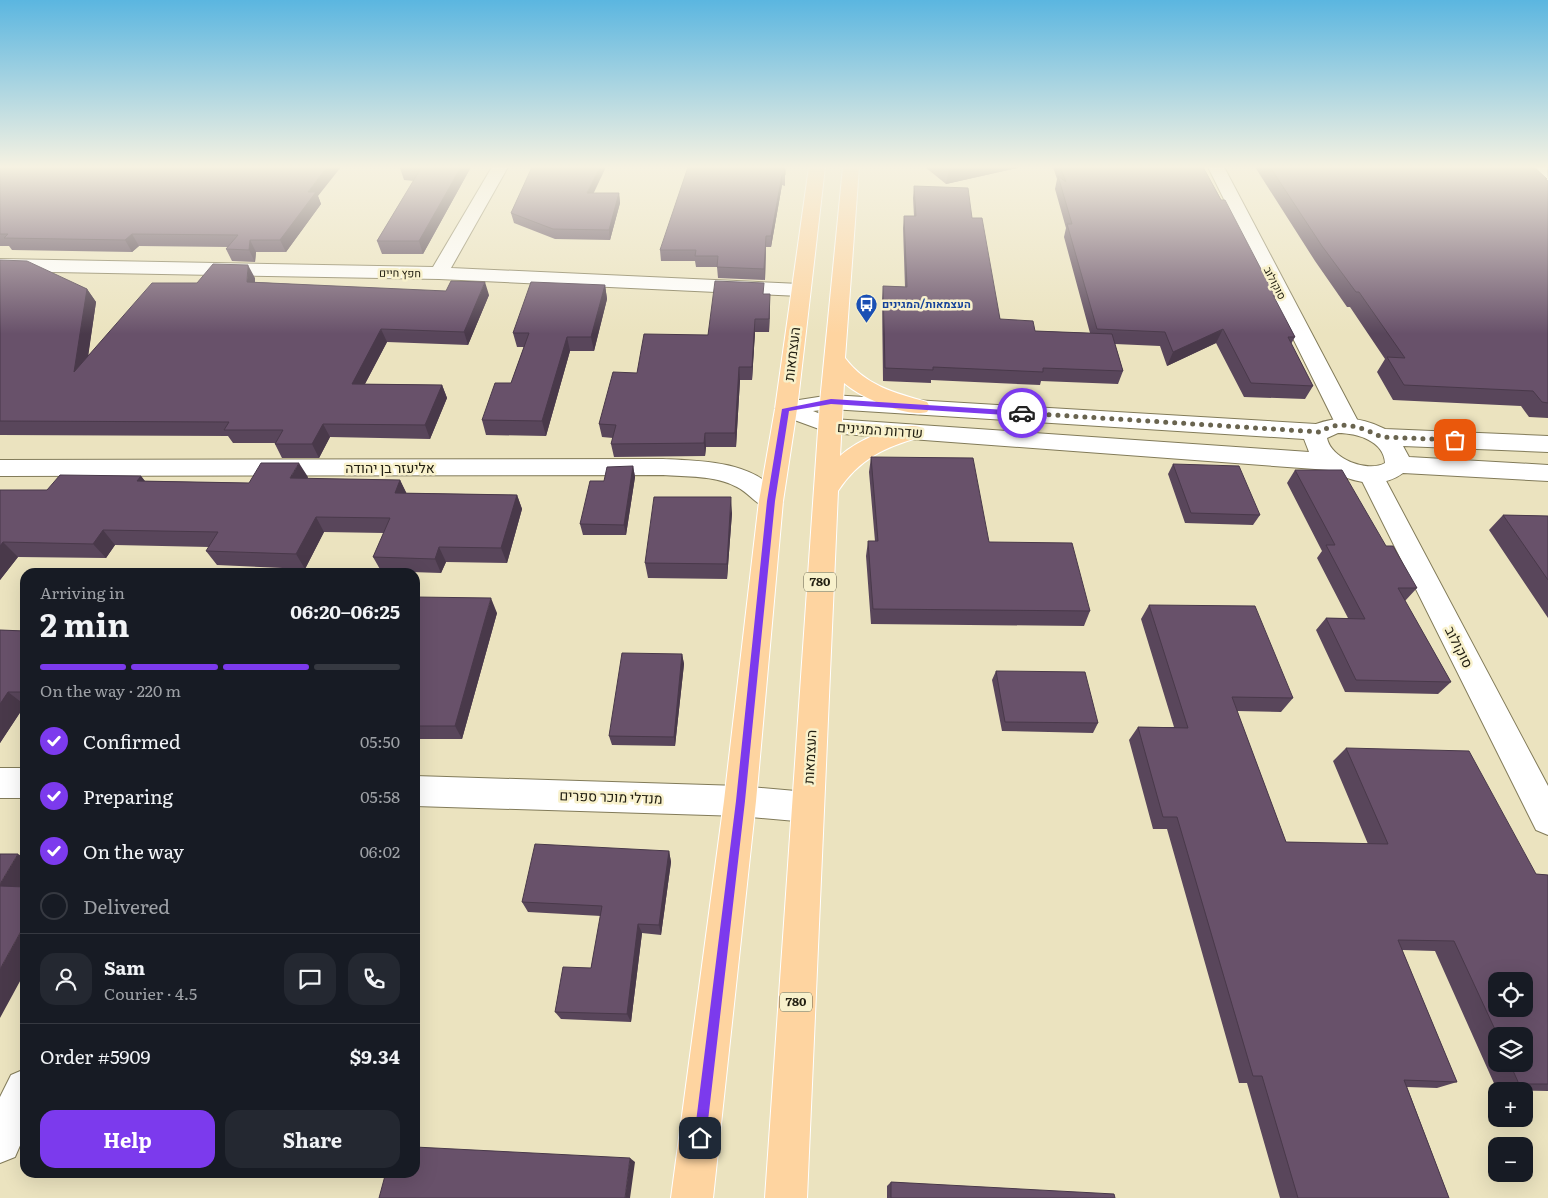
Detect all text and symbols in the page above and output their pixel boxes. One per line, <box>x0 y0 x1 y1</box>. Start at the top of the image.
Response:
street label: סוקולוב <box>1261 263 1291 302</box>
street label: חפץ חיים <box>379 264 421 280</box>
bus stop icon: העצמאות/המגינים <box>854 292 878 323</box>
place label: העצמאות/המגינים <box>882 295 971 311</box>
street label: העצמאות <box>778 326 804 382</box>
courier <box>997 388 1047 438</box>
icon: car <box>1008 399 1036 427</box>
street label: שדרות המגינים <box>837 416 924 442</box>
pin <box>1434 419 1476 461</box>
icon: bag <box>1441 426 1469 454</box>
street label: אליעזר בן יהודה <box>345 457 435 477</box>
road number: 780 <box>804 572 836 592</box>
text: Arriving in <box>40 580 125 604</box>
text: 06:20–06:25 <box>290 597 400 625</box>
text: 2 min <box>40 599 129 647</box>
street label: סוקולוב <box>1441 622 1479 671</box>
text: On the way · 220 m <box>40 678 181 702</box>
icon: check <box>40 727 68 755</box>
text: Confirmed <box>83 727 181 755</box>
text: 05:50 <box>360 729 400 753</box>
street label: העצמאות <box>798 729 820 785</box>
icon: check <box>40 782 68 810</box>
text: Preparing <box>83 782 173 810</box>
text: 05:58 <box>360 784 400 808</box>
street label: מנדלי מוכר ספרים <box>559 784 663 808</box>
icon: check <box>40 837 68 865</box>
text: On the way <box>83 837 184 865</box>
text: 06:02 <box>360 839 400 863</box>
text: Delivered <box>83 892 170 920</box>
button: person <box>40 953 92 1005</box>
text: Sam <box>104 953 145 981</box>
button: chat <box>284 953 336 1005</box>
button: phone <box>348 953 400 1005</box>
map controls <box>1488 972 1533 1182</box>
button: locate <box>1488 972 1533 1017</box>
text: Courier · 4.5 <box>104 981 197 1005</box>
road number: 780 <box>780 992 812 1012</box>
button: layers <box>1488 1027 1533 1072</box>
text: Order #5909 <box>40 1042 150 1070</box>
text: $9.34 <box>350 1042 400 1070</box>
button: + <box>1488 1082 1533 1127</box>
button: Help <box>40 1110 215 1168</box>
button: Share <box>225 1110 400 1168</box>
pin <box>679 1117 721 1159</box>
icon: home <box>686 1124 714 1152</box>
button: − <box>1488 1137 1533 1182</box>

